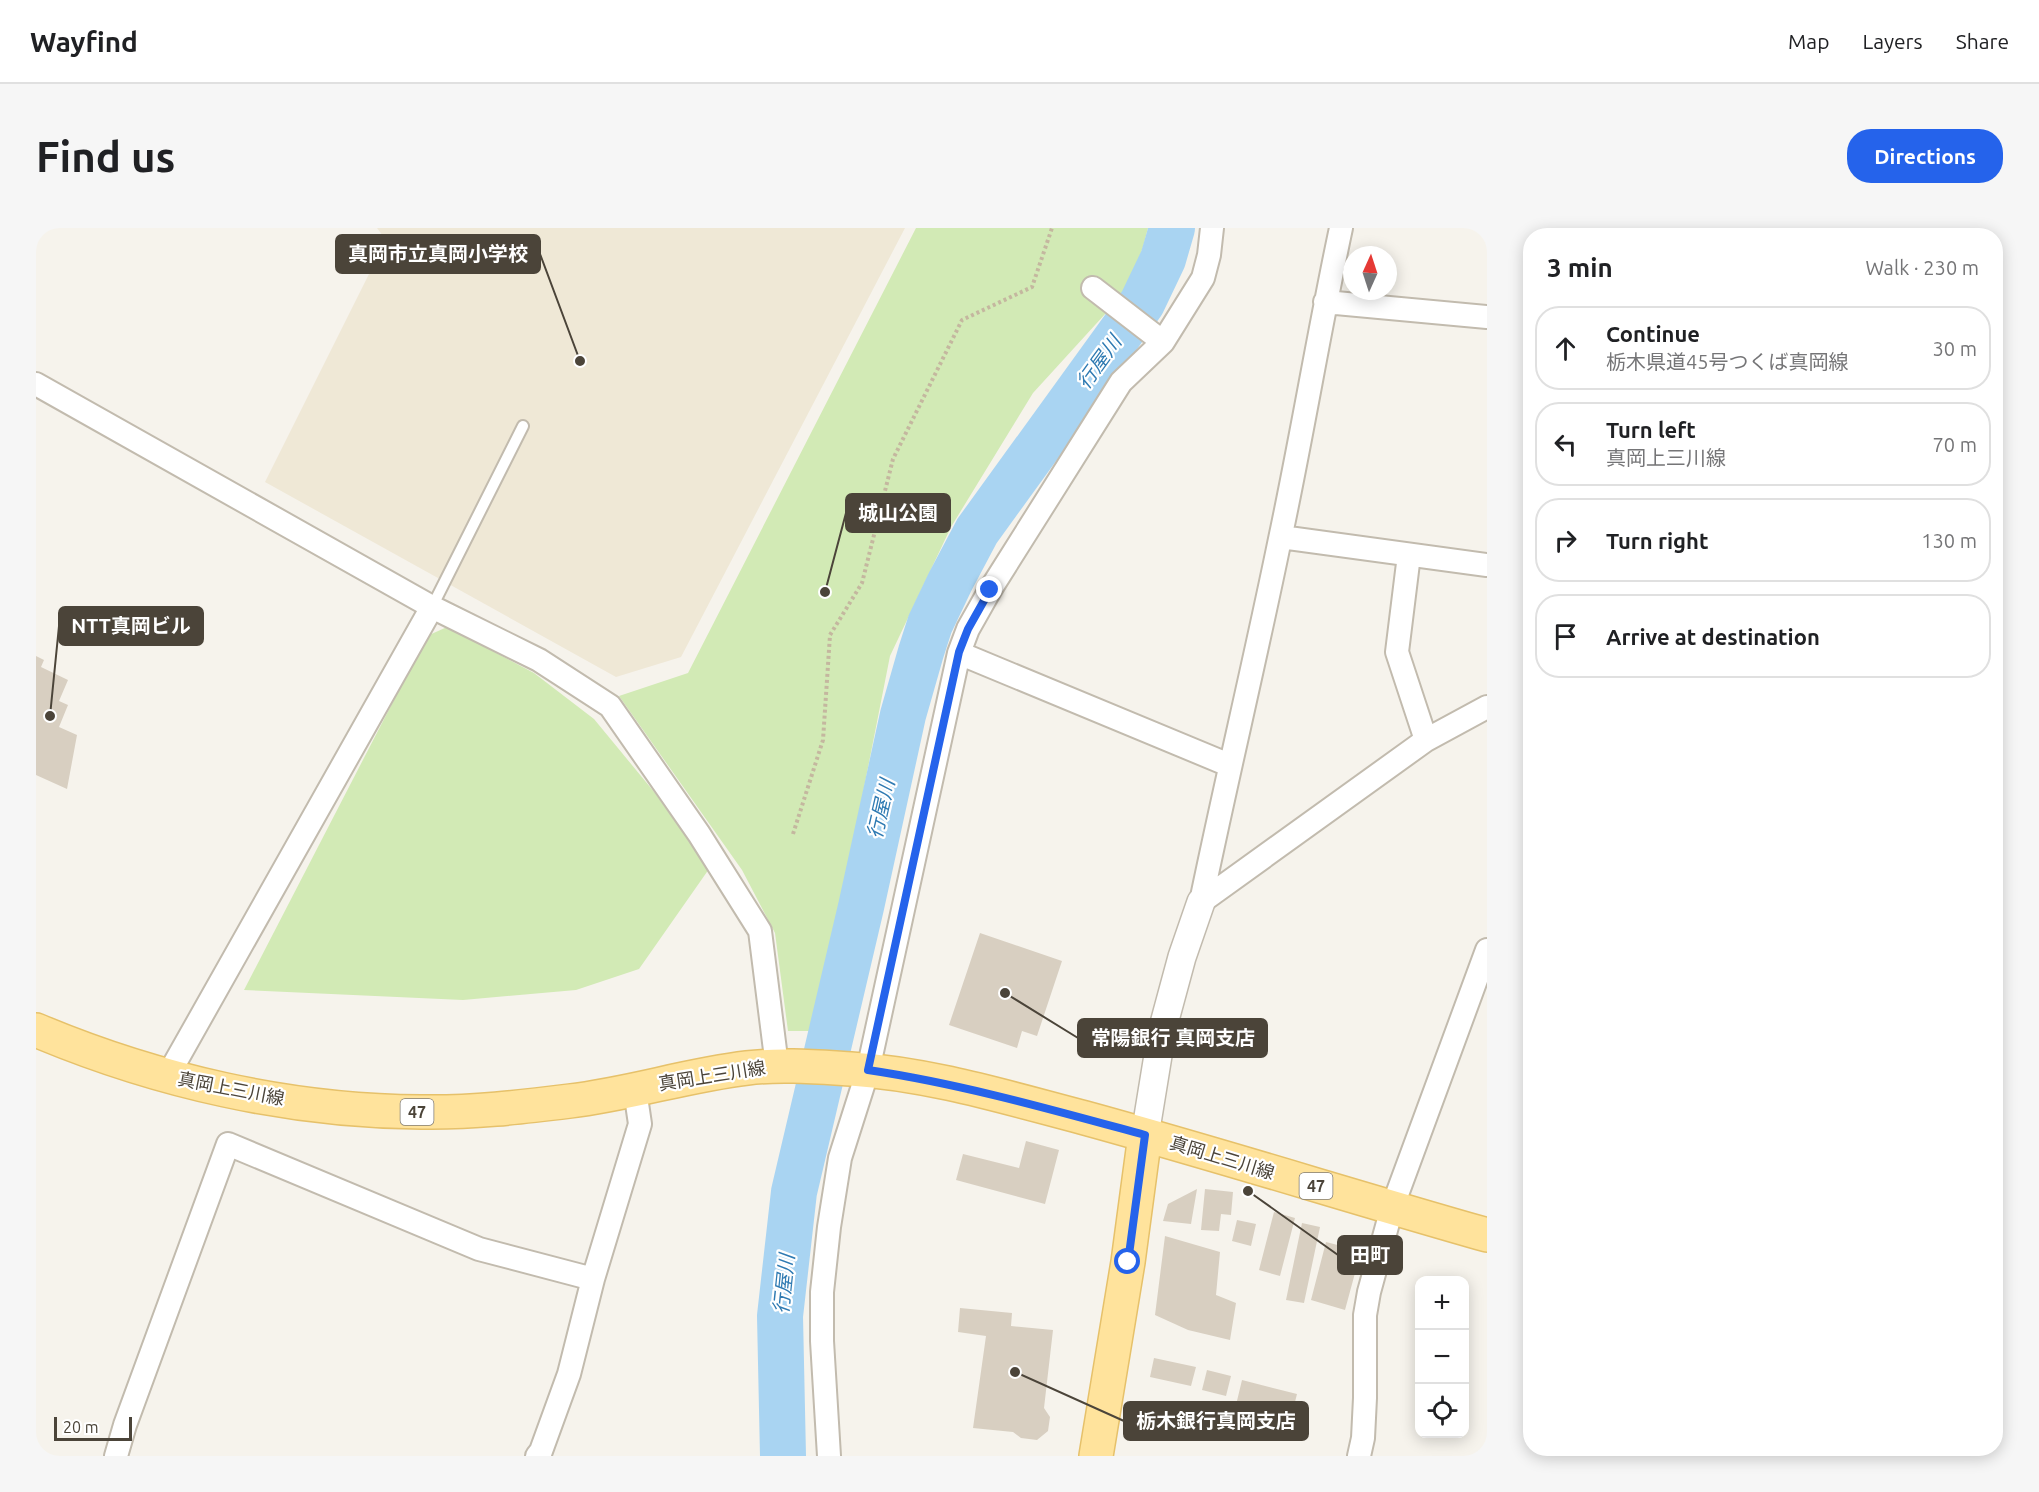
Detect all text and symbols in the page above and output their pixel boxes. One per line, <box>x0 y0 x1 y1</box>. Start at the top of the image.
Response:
text: Wayfind <box>30 26 138 57</box>
text: Map <box>1788 29 1829 53</box>
text: Layers <box>1862 29 1923 53</box>
text: Share <box>1956 29 2009 53</box>
button: Directions <box>1847 129 2003 183</box>
text: Find us <box>36 133 175 180</box>
callout: 真岡市立真岡小学校 <box>336 235 540 273</box>
text: 真岡市立真岡小学校 <box>348 242 528 265</box>
north arrow <box>1343 246 1397 300</box>
text: 3 min <box>1547 253 1613 282</box>
text: Walk · 230 m <box>1866 256 1979 279</box>
text: Continue <box>1606 321 1700 346</box>
water label: 行屋川 <box>1072 329 1127 393</box>
icon: ahead <box>1549 332 1582 365</box>
text: 30 m <box>1933 337 1977 360</box>
text: 栃木県道45号つくば真岡線 <box>1606 350 1849 373</box>
text: Turn left <box>1606 417 1696 442</box>
icon: left <box>1549 428 1582 461</box>
text: 70 m <box>1933 433 1977 456</box>
text: 真岡上三川線 <box>1606 446 1726 469</box>
callout: 城山公園 <box>846 494 950 532</box>
text: 城山公園 <box>858 501 938 524</box>
icon: right <box>1549 524 1582 557</box>
text: Turn right <box>1606 528 1708 553</box>
text: 130 m <box>1921 529 1977 552</box>
route end <box>976 576 1002 602</box>
callout: NTT真岡ビル <box>59 607 203 645</box>
text: NTT真岡ビル <box>71 614 191 637</box>
icon: arrive <box>1549 620 1582 653</box>
text: Arrive at destination <box>1606 624 1820 649</box>
water label: 行屋川 <box>863 775 899 841</box>
callout: 常陽銀行 真岡支店 <box>1078 1019 1267 1057</box>
text: 常陽銀行 真岡支店 <box>1091 1026 1255 1049</box>
street label: 真岡上三川線 <box>657 1057 767 1093</box>
street label: 真岡上三川線 <box>176 1068 286 1108</box>
road number: 47 <box>400 1099 434 1125</box>
street label: 真岡上三川線 <box>1168 1132 1277 1182</box>
road number: 47 <box>1300 1173 1332 1199</box>
callout: 田町 <box>1338 1236 1402 1274</box>
text: 田町 <box>1350 1243 1390 1266</box>
route start <box>1114 1248 1140 1274</box>
water label: 行屋川 <box>769 1251 798 1315</box>
map controls <box>1415 1276 1469 1438</box>
button: + <box>1415 1276 1469 1330</box>
button: − <box>1415 1330 1469 1384</box>
button: locate <box>1415 1384 1469 1438</box>
callout: 栃木銀行真岡支店 <box>1124 1402 1308 1440</box>
text: 栃木銀行真岡支店 <box>1136 1409 1296 1432</box>
scale bar <box>54 1414 132 1442</box>
text: 20 m <box>63 1418 99 1436</box>

